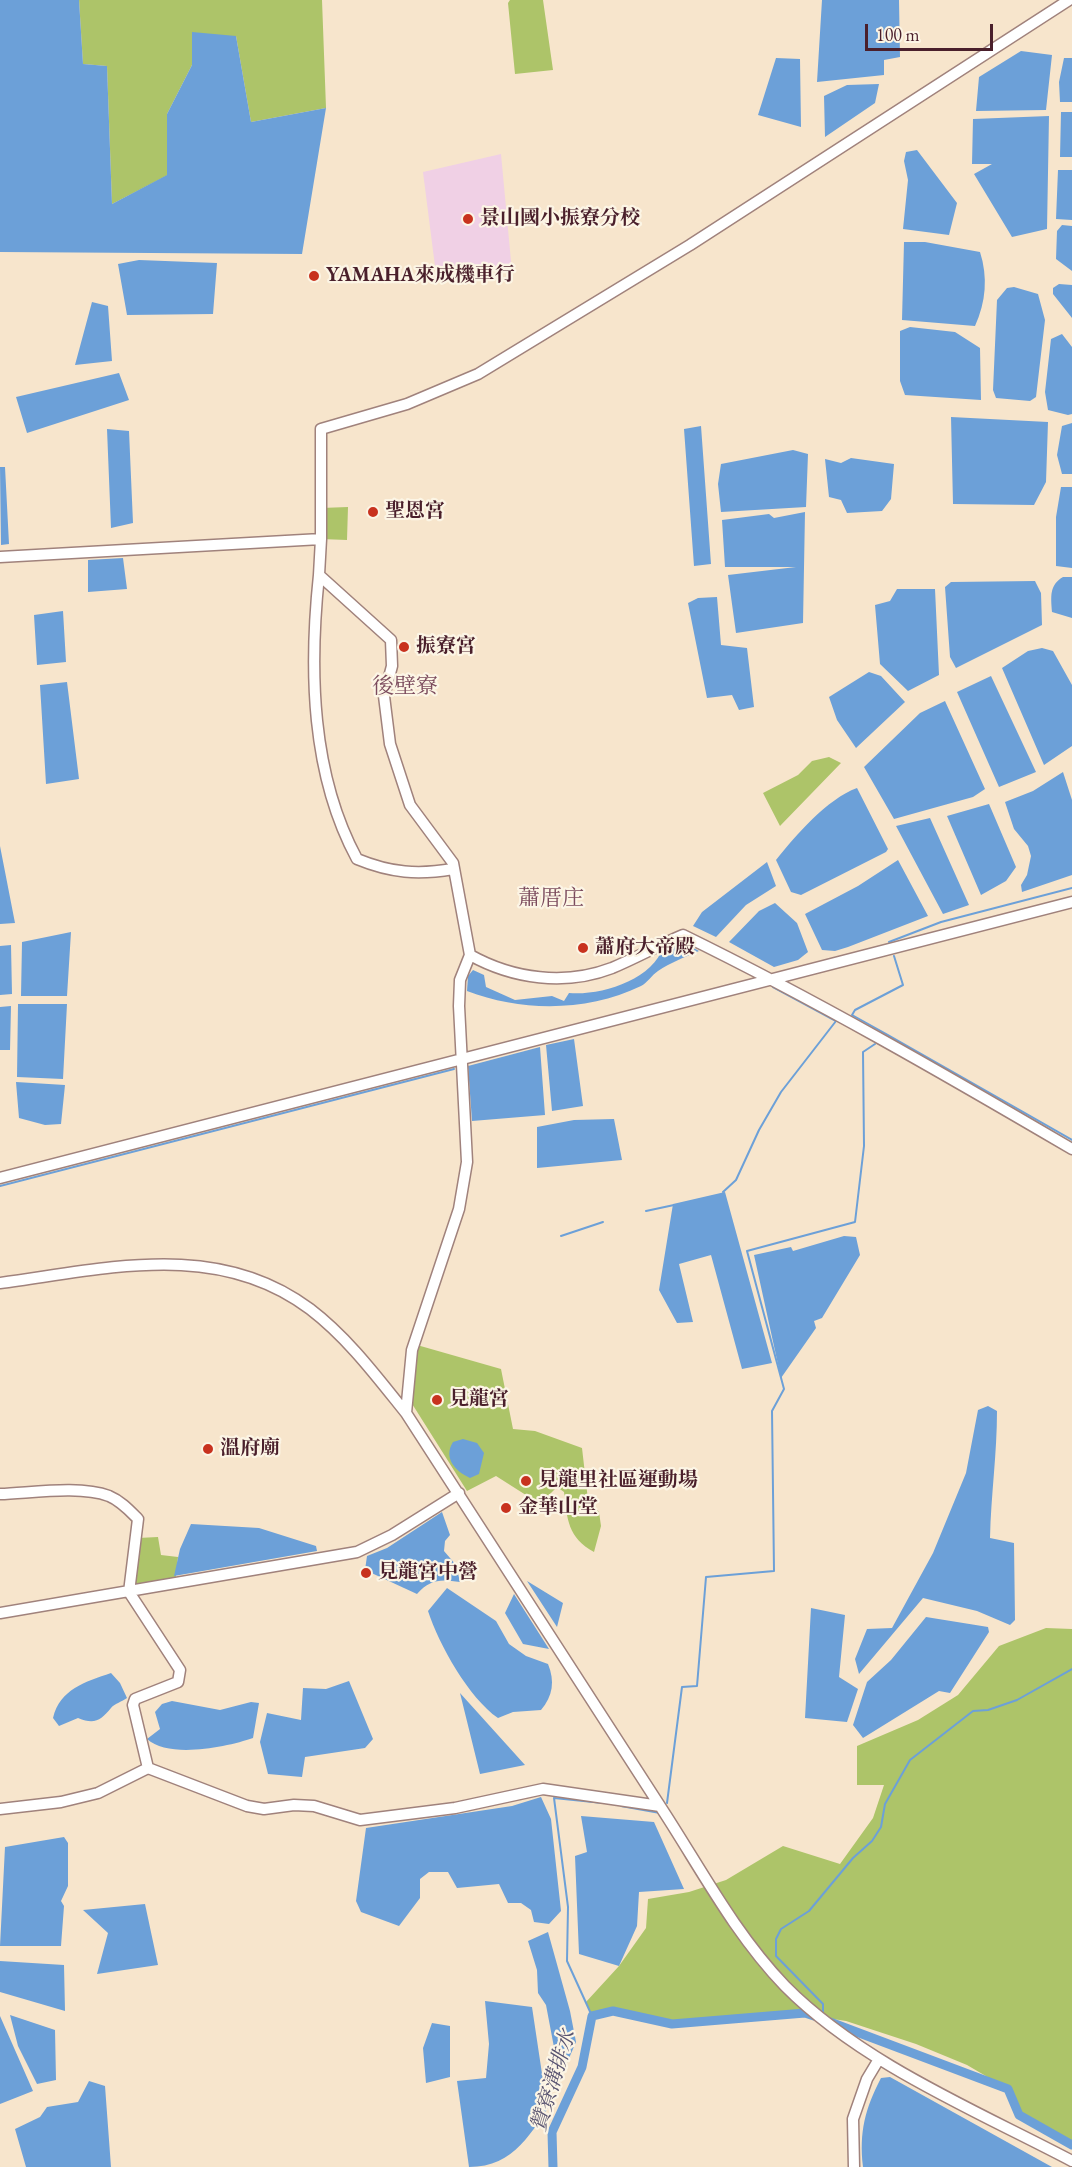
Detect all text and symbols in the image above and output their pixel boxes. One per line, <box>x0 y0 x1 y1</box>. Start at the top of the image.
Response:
scale bar <box>868 12 996 50</box>
text: 100 m <box>876 23 920 46</box>
place label: 景山國小振寮分校 <box>480 207 640 231</box>
marker: 景山國小振寮分校 <box>461 212 475 226</box>
place label: YAMAHA來成機車行 <box>326 264 515 288</box>
marker: YAMAHA來成機車行 <box>307 269 321 283</box>
place label: 聖恩宮 <box>385 500 445 524</box>
marker: 聖恩宮 <box>366 505 380 519</box>
place label: 振寮宮 <box>416 635 476 659</box>
marker: 振寮宮 <box>397 640 411 654</box>
district label: 後壁寮 <box>372 674 438 700</box>
district label: 蕭厝庄 <box>518 886 584 912</box>
place label: 蕭府大帝殿 <box>595 936 695 960</box>
marker: 蕭府大帝殿 <box>576 941 590 955</box>
place label: 見龍宮 <box>449 1388 509 1412</box>
marker: 見龍宮 <box>430 1393 444 1407</box>
place label: 溫府廟 <box>220 1437 280 1461</box>
marker: 溫府廟 <box>201 1442 215 1456</box>
place label: 見龍里社區運動場 <box>538 1469 698 1493</box>
marker: 見龍里社區運動場 <box>519 1474 533 1488</box>
place label: 金華山堂 <box>518 1496 598 1520</box>
marker: 金華山堂 <box>499 1501 513 1515</box>
place label: 見龍宮中營 <box>378 1561 478 1585</box>
marker: 見龍宮中營 <box>359 1566 373 1580</box>
water label: 贊寮溝排水 <box>527 2027 581 2135</box>

